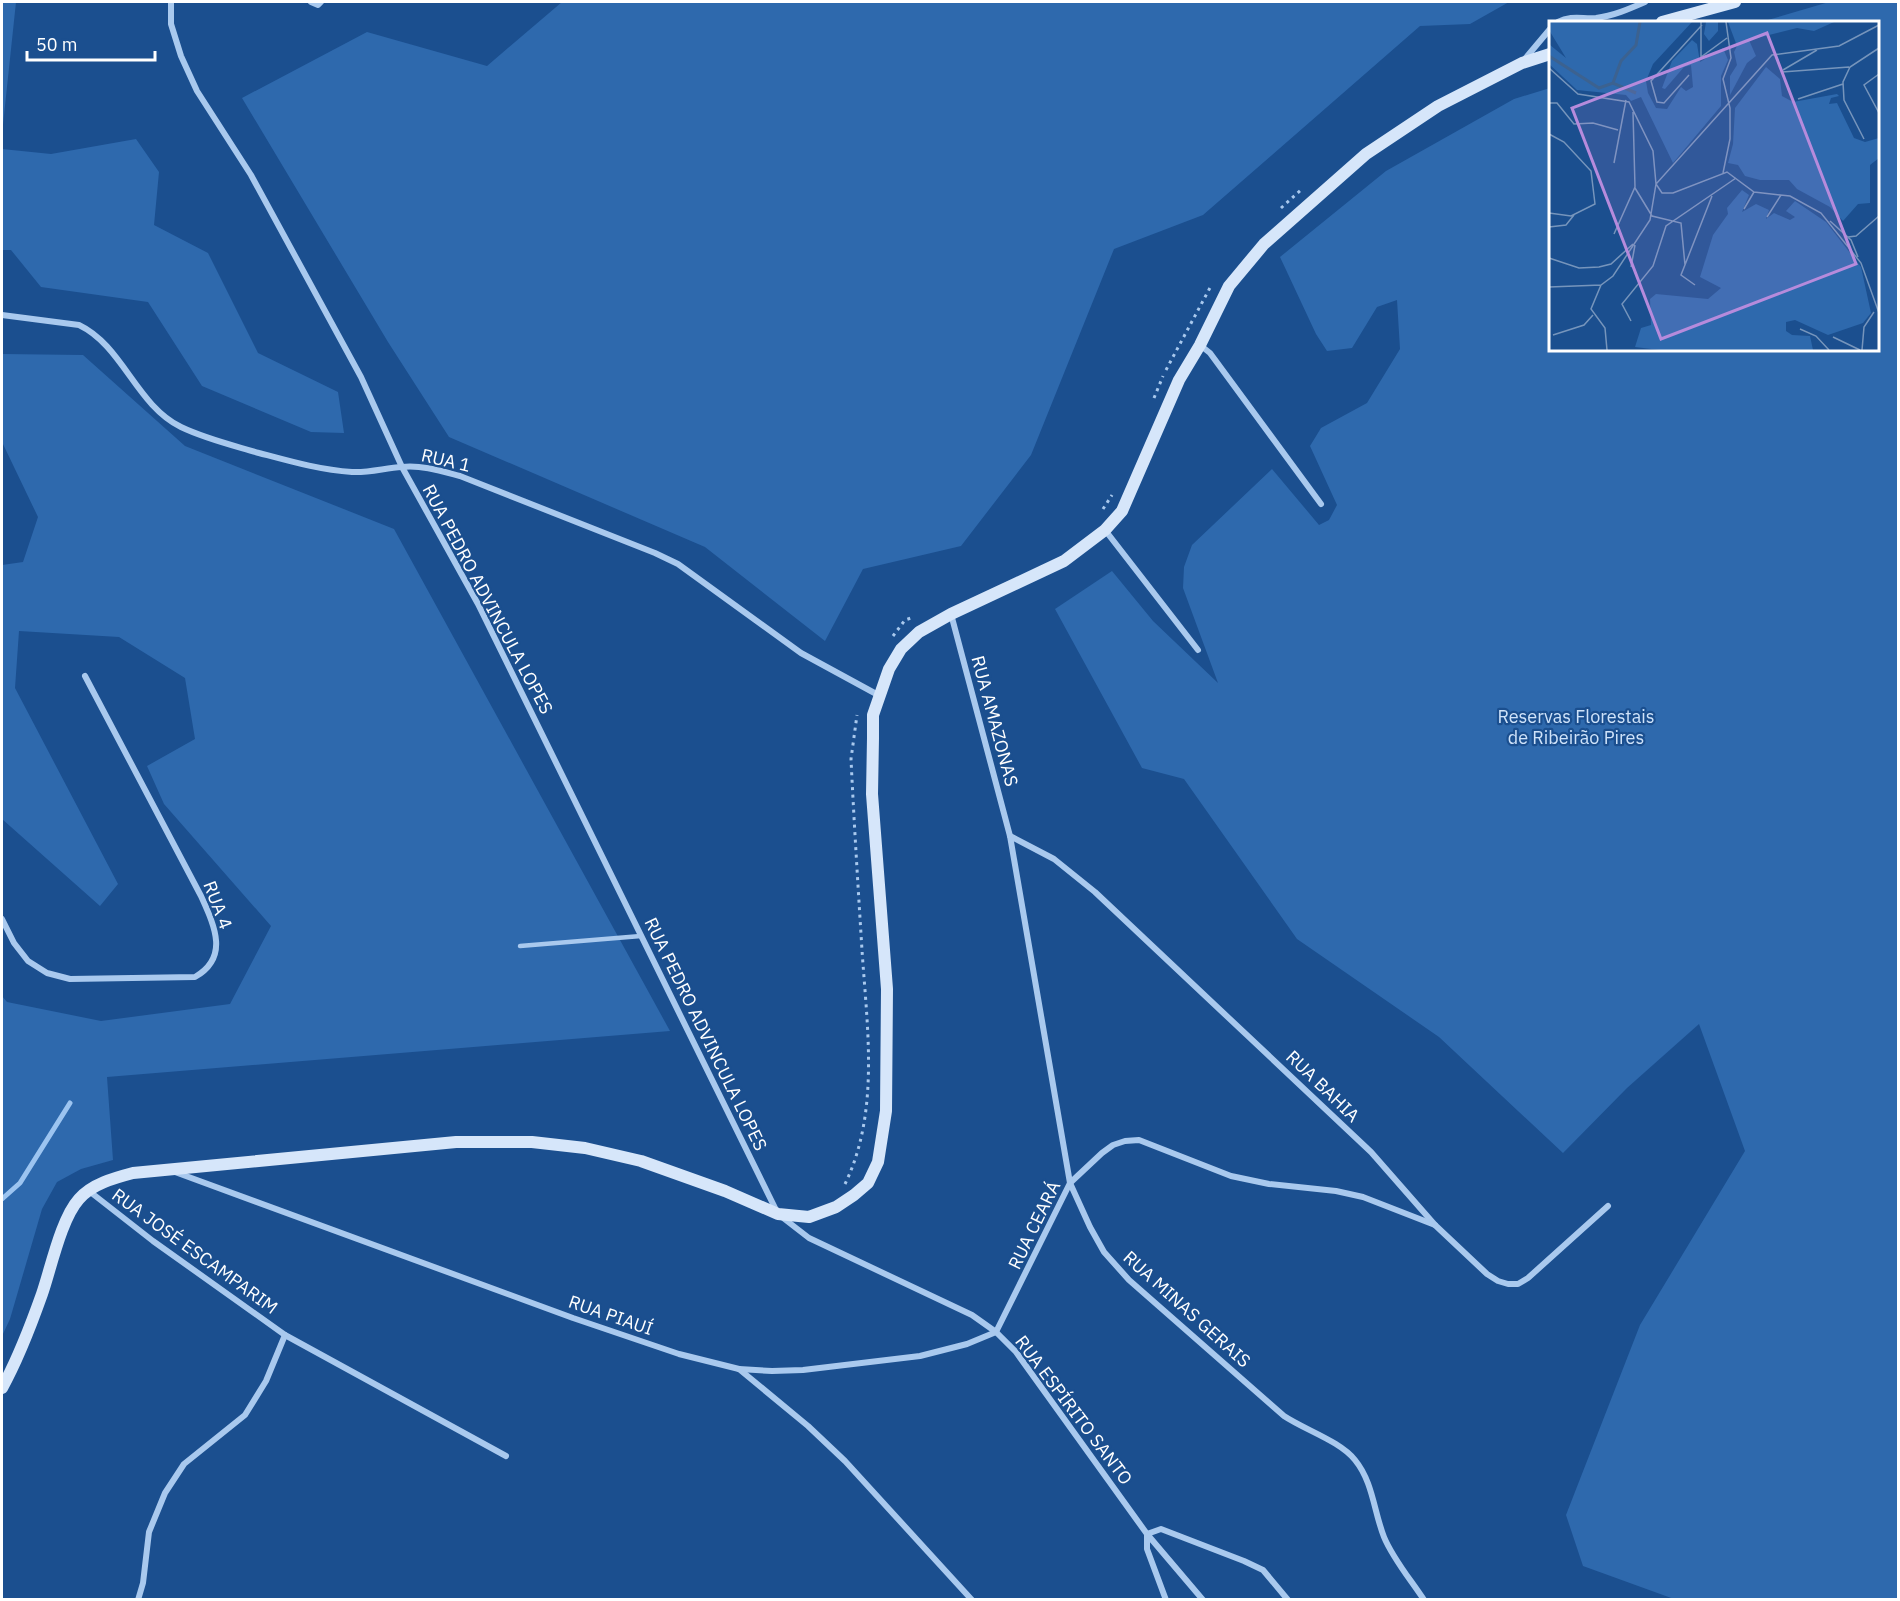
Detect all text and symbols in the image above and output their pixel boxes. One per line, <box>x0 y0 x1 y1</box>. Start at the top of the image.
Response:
inset map <box>1549 21 1879 351</box>
scale bar <box>27 24 154 62</box>
text: 50 m <box>36 33 78 56</box>
street label: RUA 1 <box>419 443 473 477</box>
street label: RUA PEDRO ADVINCULA LOPES <box>418 480 558 718</box>
street label: RUA AMAZONAS <box>967 653 1023 789</box>
park label: Reservas Florestais de Ribeirão Pires <box>1497 705 1655 749</box>
street label: RUA 4 <box>198 878 238 933</box>
street label: RUA PEDRO ADVINCULA LOPES <box>639 914 773 1154</box>
street label: RUA BAHIA <box>1281 1045 1365 1127</box>
street label: RUA CEARÁ <box>1003 1177 1065 1273</box>
street label: RUA JOSÉ ESCAMPARIM <box>108 1183 282 1319</box>
street label: RUA MINAS GERAIS <box>1119 1246 1255 1372</box>
street label: RUA PIAUÍ <box>566 1290 656 1340</box>
street label: RUA ESPÍRITO SANTO <box>1010 1331 1138 1489</box>

